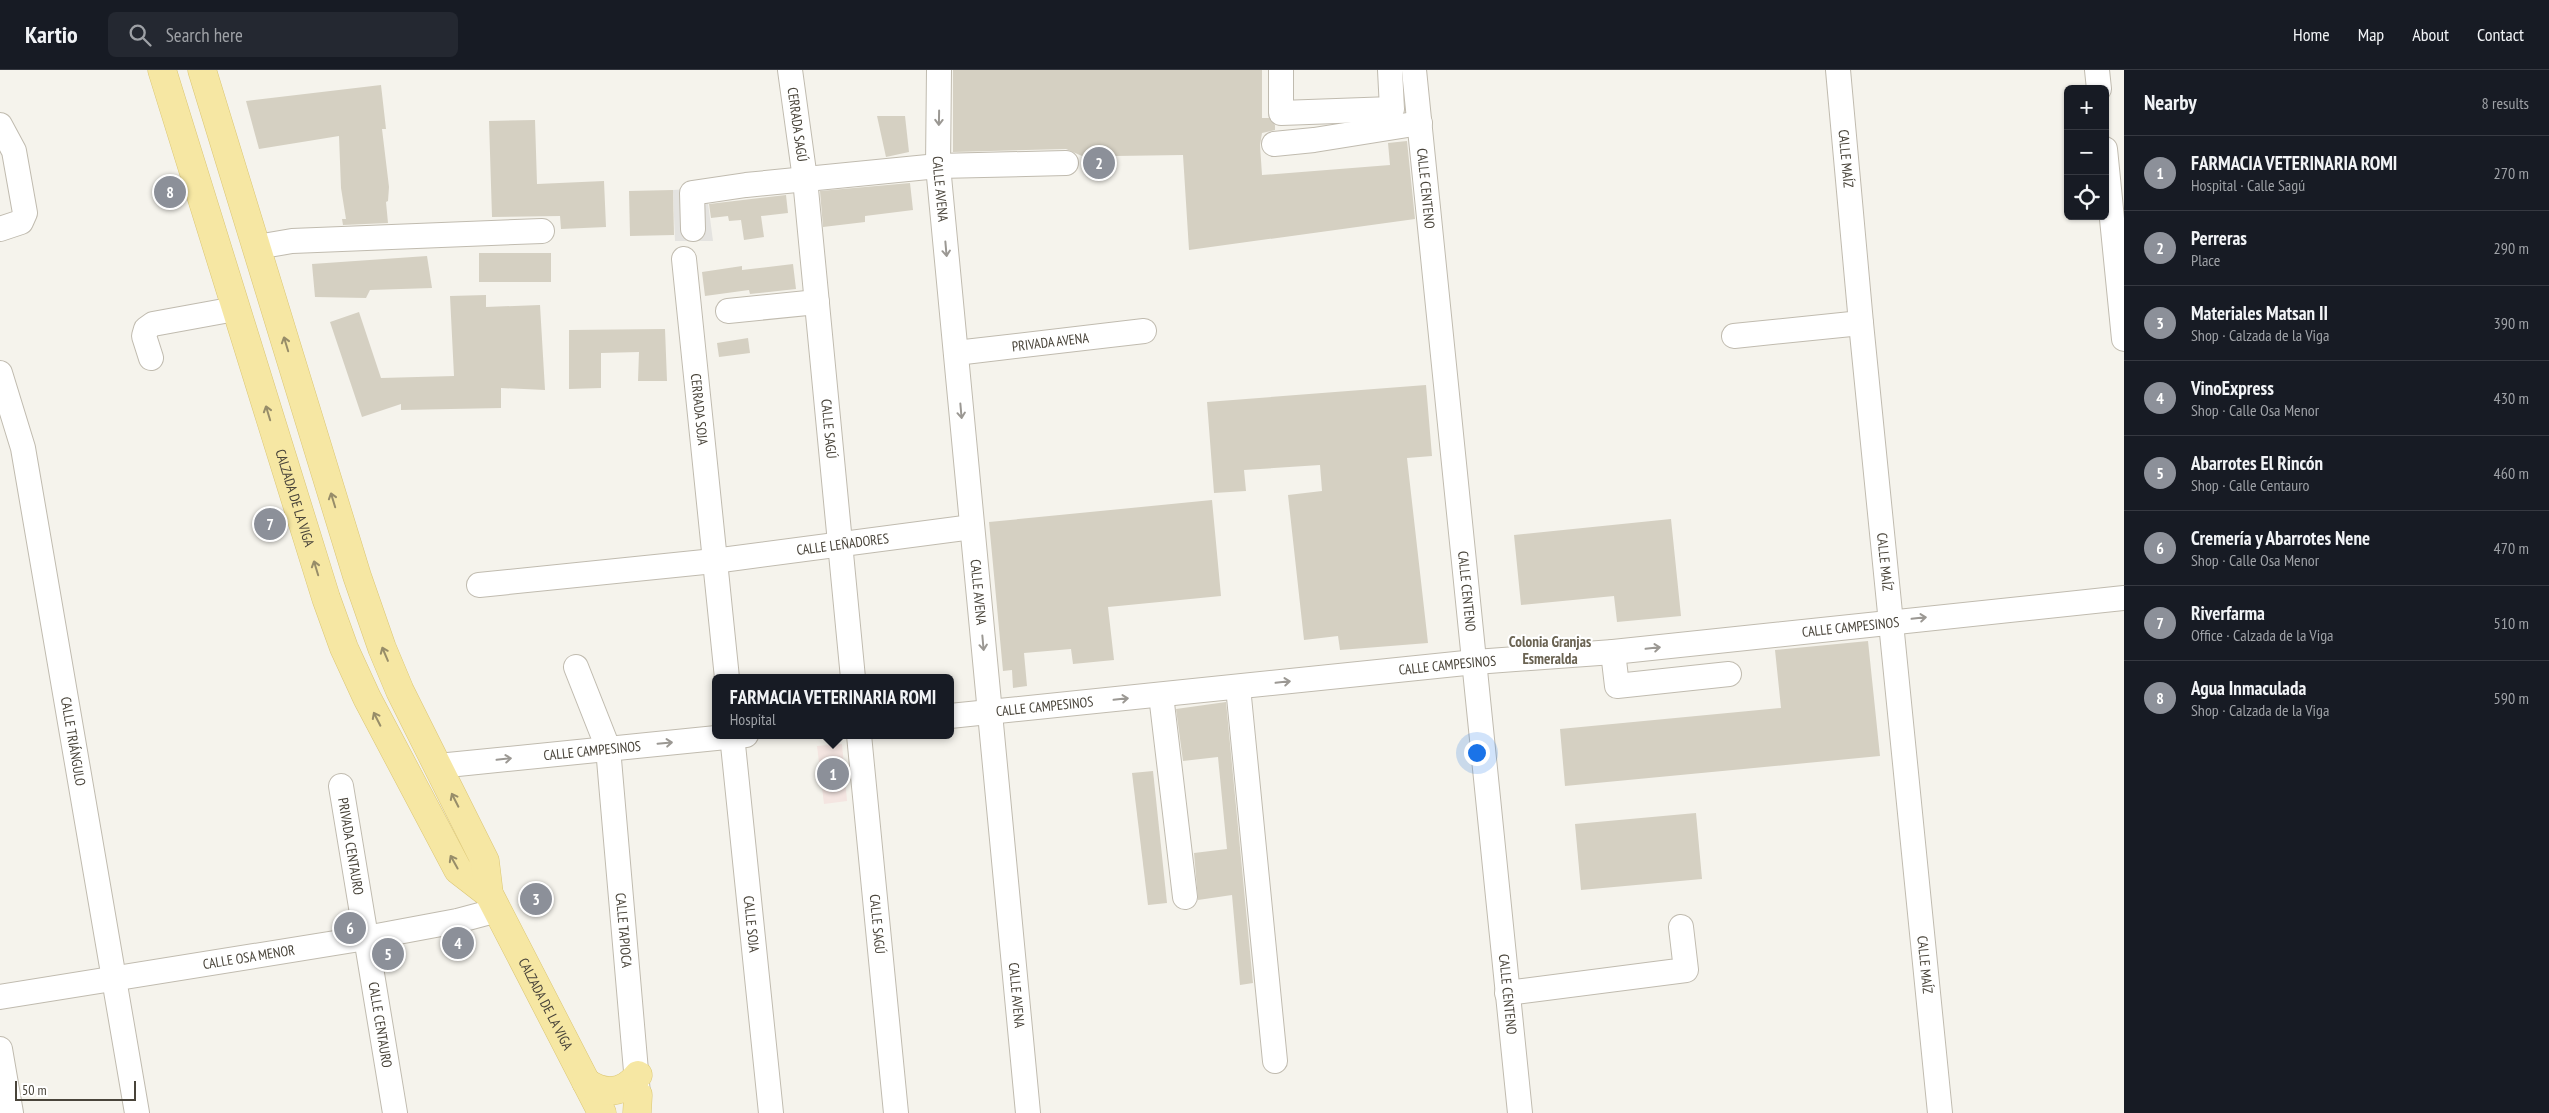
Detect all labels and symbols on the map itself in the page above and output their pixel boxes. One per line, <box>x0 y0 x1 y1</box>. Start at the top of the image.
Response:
street label: CERRADA SAGÚ <box>783 86 812 163</box>
one-way arrow <box>934 110 944 126</box>
street label: CALLE MAÍZ <box>1834 129 1858 188</box>
pin: 2 <box>1083 144 1115 182</box>
street label: CALLE CENTENO <box>1413 147 1439 230</box>
street label: CALLE AVENA <box>929 156 952 223</box>
pin: 8 <box>154 173 186 211</box>
one-way arrow <box>941 241 951 257</box>
street label: PRIVADA AVENA <box>1011 328 1090 355</box>
one-way arrow <box>281 337 291 353</box>
street label: CERRADA SOJA <box>687 372 712 446</box>
street label: CALLE SAGÚ <box>817 398 841 459</box>
one-way arrow <box>956 403 966 419</box>
one-way arrow <box>263 406 272 421</box>
street label: CALZADA DE LA VIGA <box>271 447 319 549</box>
one-way arrow <box>328 492 338 508</box>
pin: 7 <box>254 505 286 543</box>
street label: CALLE LEÑADORES <box>795 529 890 559</box>
street label: CALLE MAÍZ <box>1873 532 1897 592</box>
street label: CALLE CENTENO <box>1454 550 1480 633</box>
street label: CALLE AVENA <box>966 559 991 626</box>
one-way arrow <box>311 561 321 577</box>
street label: CALLE CAMPESINOS <box>1801 613 1900 641</box>
one-way arrow <box>1911 613 1927 623</box>
district label: Colonia Granjas Esmeralda <box>1509 632 1591 668</box>
one-way arrow <box>978 634 988 650</box>
one-way arrow <box>1645 643 1661 653</box>
one-way arrow <box>379 647 389 662</box>
street label: CALLE CAMPESINOS <box>1398 651 1497 679</box>
one-way arrow <box>1274 677 1290 687</box>
street label: CALLE CAMPESINOS <box>995 692 1094 720</box>
one-way arrow <box>1113 694 1129 703</box>
street label: CALLE TRIÁNGULO <box>57 695 90 788</box>
one-way arrow <box>372 712 381 727</box>
street label: CALLE CAMPESINOS <box>543 737 642 764</box>
one-way arrow <box>657 738 673 747</box>
your location <box>1464 740 1490 766</box>
one-way arrow <box>495 754 511 764</box>
pin: 1 <box>817 755 849 793</box>
one-way arrow <box>450 793 460 808</box>
street label: PRIVADA CENTAURO <box>334 796 368 897</box>
one-way arrow <box>448 855 458 870</box>
pin: 3 <box>520 880 552 918</box>
street label: CALLE TAPIOCA <box>612 892 636 969</box>
street label: CALLE SAGÚ <box>866 893 889 955</box>
street label: CALLE SOJA <box>740 895 763 954</box>
pin: 6 <box>334 909 366 947</box>
pin: 4 <box>442 924 474 962</box>
pin: 5 <box>372 935 404 973</box>
street label: CALLE MAÍZ <box>1913 935 1937 995</box>
street label: CALLE OSA MENOR <box>201 941 296 973</box>
street label: CALLE CENTENO <box>1495 953 1521 1036</box>
street label: CALZADA DE LA VIGA <box>515 955 577 1053</box>
street label: CALLE AVENA <box>1005 962 1029 1029</box>
street label: CALLE CENTAURO <box>364 981 396 1069</box>
scale bar <box>15 1078 136 1101</box>

